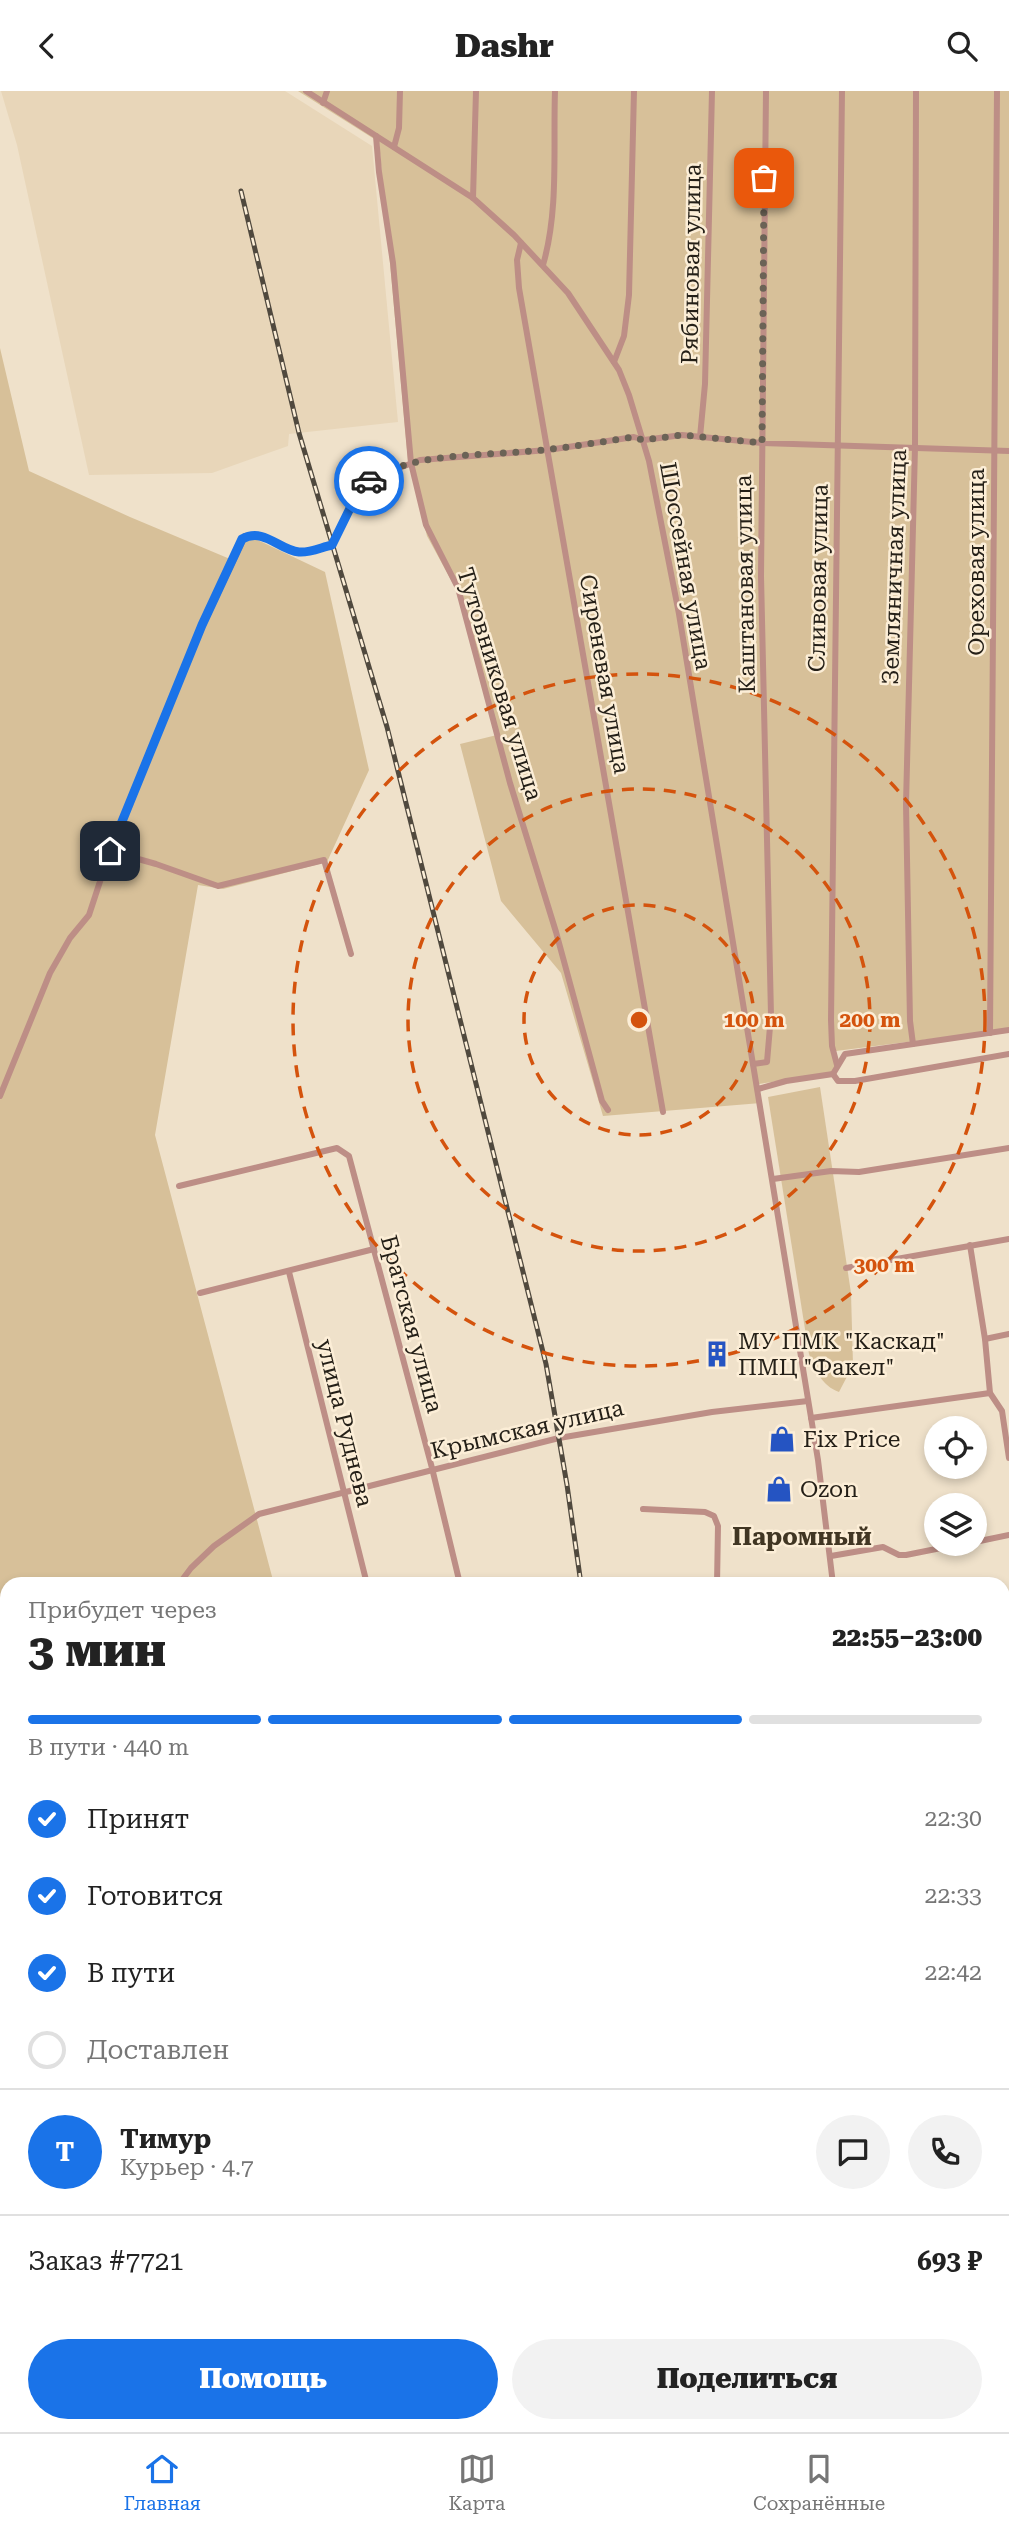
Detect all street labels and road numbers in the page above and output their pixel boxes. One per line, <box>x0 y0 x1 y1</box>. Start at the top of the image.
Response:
street label: Рябиновая улица <box>676 163 707 365</box>
street label: Земляничная улица <box>877 448 912 685</box>
street label: Шоссейная улица <box>654 460 717 673</box>
street label: Ореховая улица <box>963 468 990 656</box>
street label: Каштановая улица <box>730 474 761 694</box>
street label: Сливовая улица <box>803 483 834 672</box>
street label: Тутовниковая улица <box>451 564 548 804</box>
street label: Сиреневая улица <box>574 572 635 776</box>
street label: Братская улица <box>375 1232 448 1416</box>
street label: улица Руднева <box>311 1336 379 1510</box>
street label: Крымская улица <box>428 1394 627 1465</box>

